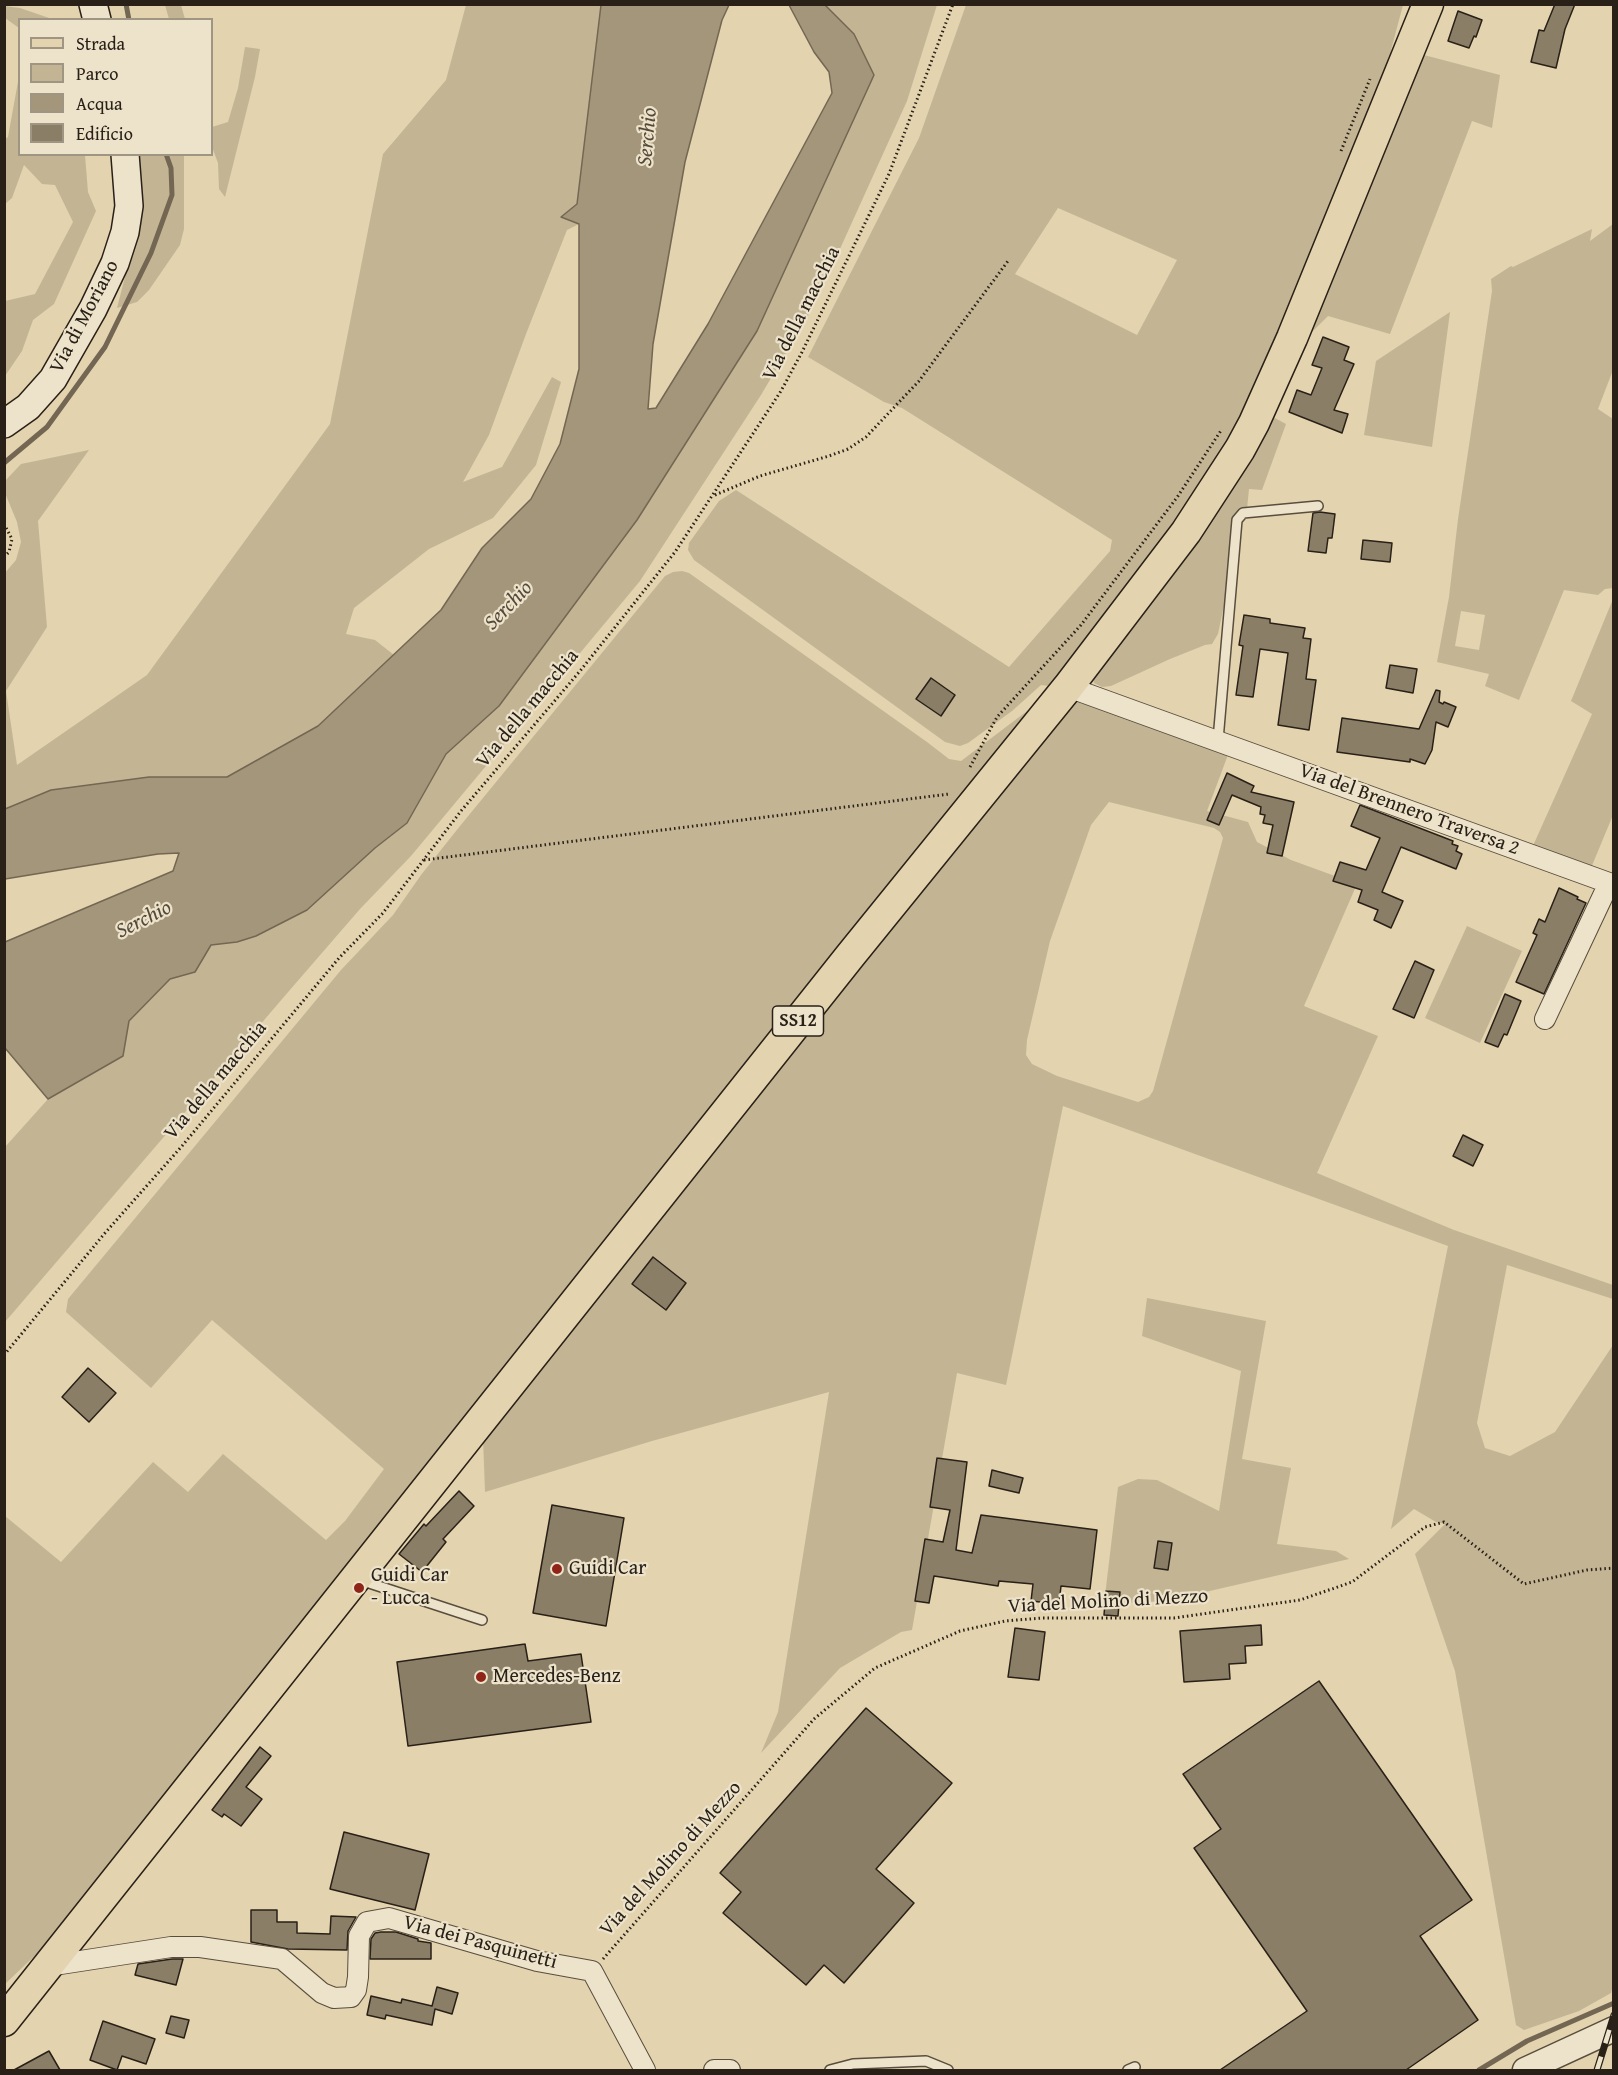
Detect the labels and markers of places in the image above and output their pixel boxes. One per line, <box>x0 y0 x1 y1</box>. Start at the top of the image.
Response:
place label: Guidi Car <box>569 1557 646 1581</box>
marker: Guidi Car <box>550 1562 564 1576</box>
place label: Guidi Car - Lucca <box>371 1564 448 1611</box>
marker: Guidi Car - Lucca <box>352 1581 366 1595</box>
place label: Mercedes-Benz <box>493 1665 621 1689</box>
marker: Mercedes-Benz <box>474 1670 488 1684</box>

